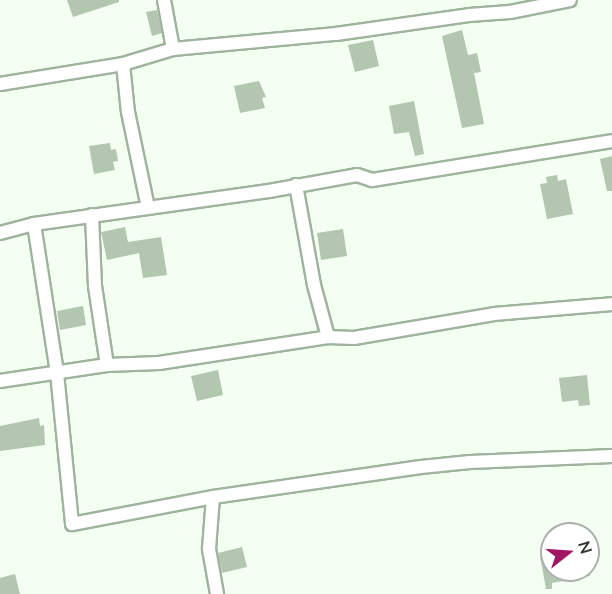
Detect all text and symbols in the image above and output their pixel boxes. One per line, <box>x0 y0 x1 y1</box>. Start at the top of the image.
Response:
north arrow <box>540 522 600 582</box>
text: N <box>575 538 597 556</box>

